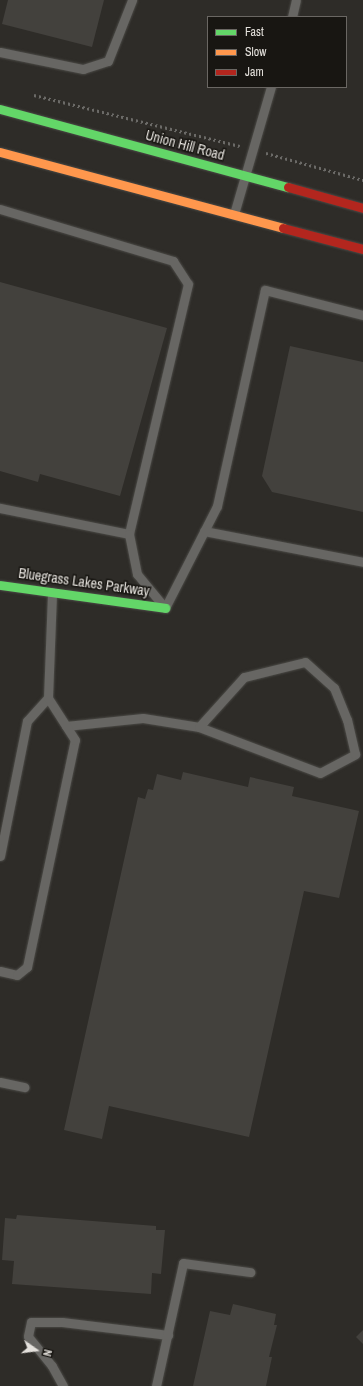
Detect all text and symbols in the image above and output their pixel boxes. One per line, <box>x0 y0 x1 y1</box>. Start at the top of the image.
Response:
legend <box>207 16 347 88</box>
text: Fast <box>245 24 264 40</box>
text: Slow <box>245 44 266 60</box>
text: Jam <box>245 64 264 80</box>
street label: Union Hill Road <box>144 126 226 164</box>
street label: Bluegrass Lakes Parkway <box>17 564 151 600</box>
north arrow <box>16 1330 56 1370</box>
text: N <box>40 1348 55 1358</box>

